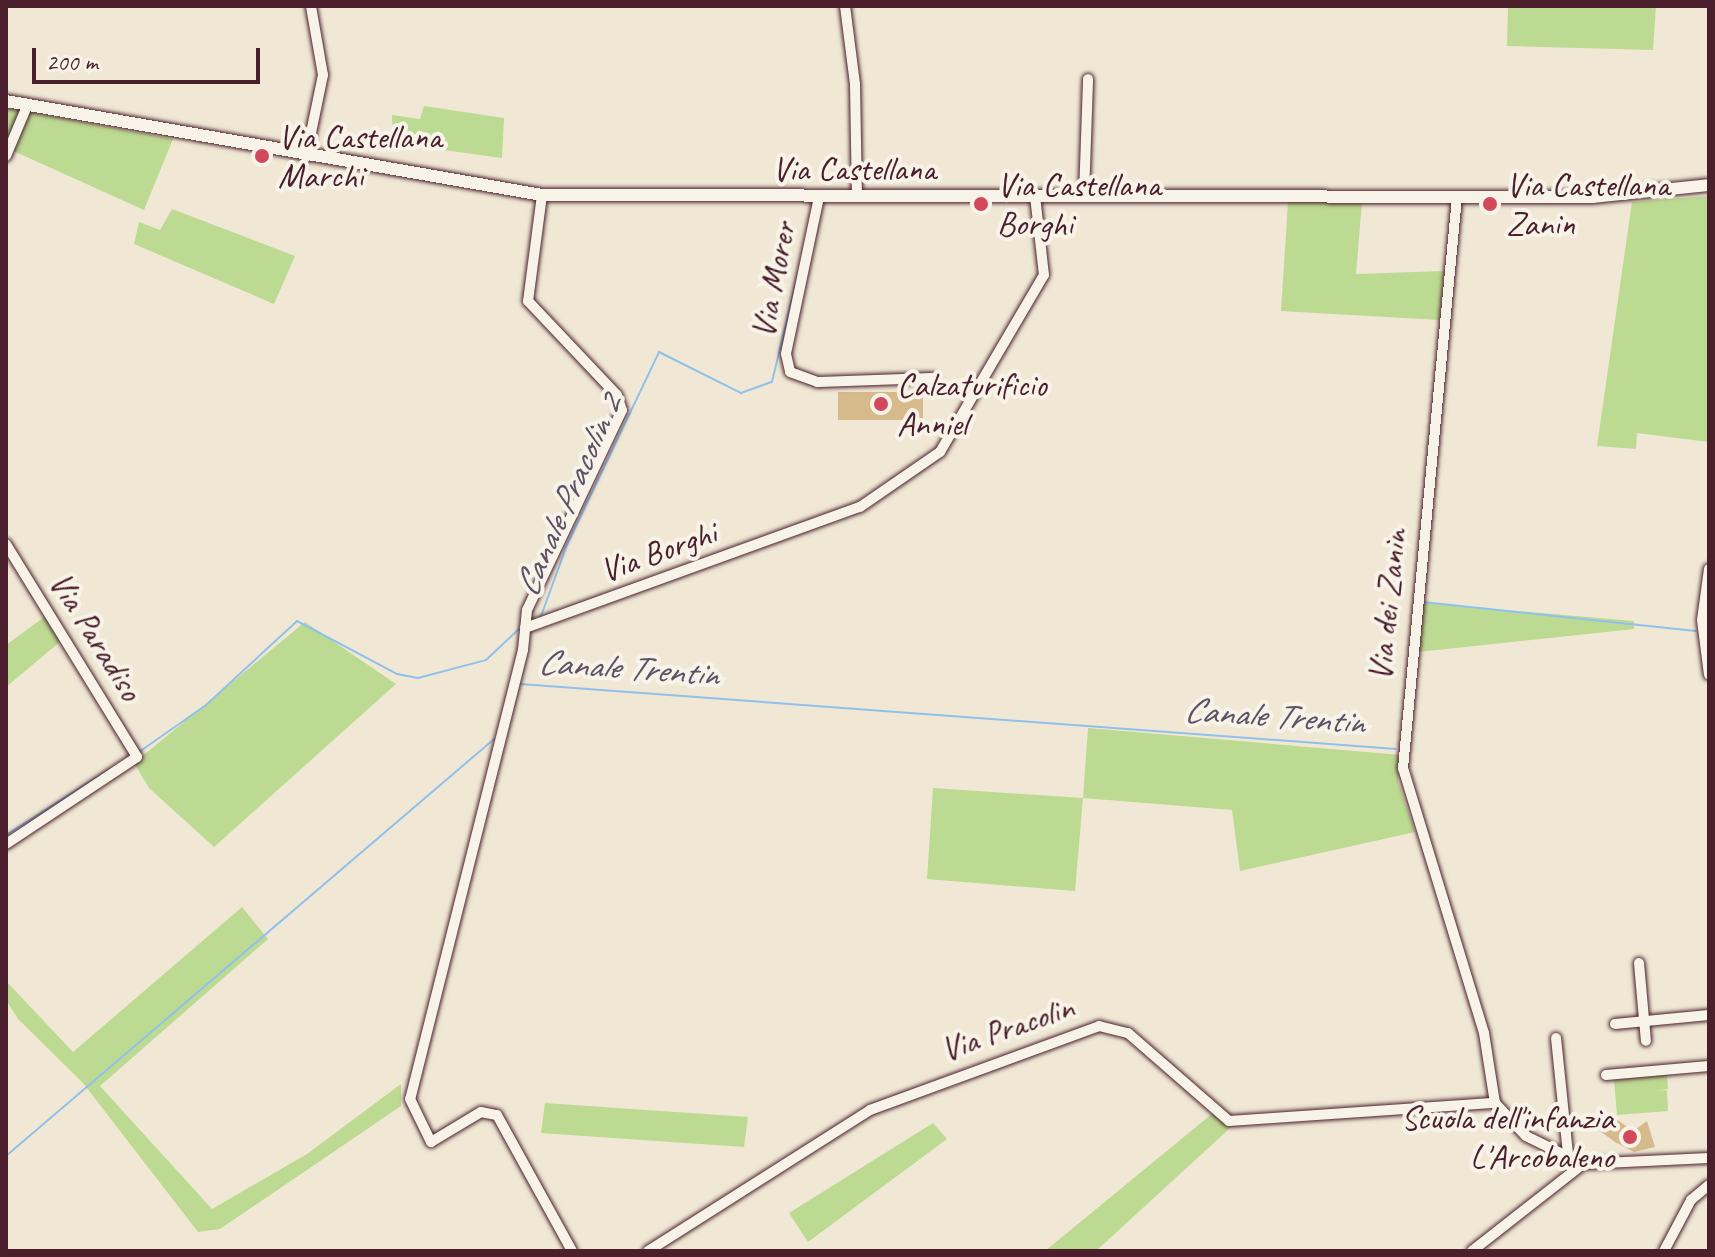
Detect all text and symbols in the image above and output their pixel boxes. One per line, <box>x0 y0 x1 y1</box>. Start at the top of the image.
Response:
scale bar <box>36 32 264 82</box>
text: 200 m <box>46 47 98 77</box>
place label: Via Castellana Marchi <box>278 116 443 196</box>
marker: Via Castellana Marchi <box>253 147 271 165</box>
street label: Via Castellana <box>771 149 937 189</box>
place label: Via Castellana Borghi <box>997 164 1162 244</box>
place label: Via Castellana Zanin <box>1506 164 1671 244</box>
marker: Via Castellana Borghi <box>972 195 990 213</box>
marker: Via Castellana Zanin <box>1481 195 1499 213</box>
street label: Via Morer <box>742 219 804 341</box>
place label: Calzaturificio Anniel <box>897 364 1046 444</box>
water label: Canale Pracolin 2 <box>505 389 631 603</box>
marker: Calzaturificio Anniel <box>872 395 890 413</box>
street label: Via Borghi <box>594 511 722 591</box>
street label: Via dei Zanin <box>1359 527 1415 683</box>
street label: Via Paradiso <box>41 564 151 708</box>
water label: Canale Trentin <box>537 640 719 696</box>
water label: Canale Trentin <box>1183 688 1365 744</box>
street label: Via Pracolin <box>935 986 1079 1070</box>
place label: Scuola dell'infanzia L'Arcobaleno <box>1401 1097 1614 1176</box>
marker: Scuola dell'infanzia L'Arcobaleno <box>1621 1128 1639 1146</box>

